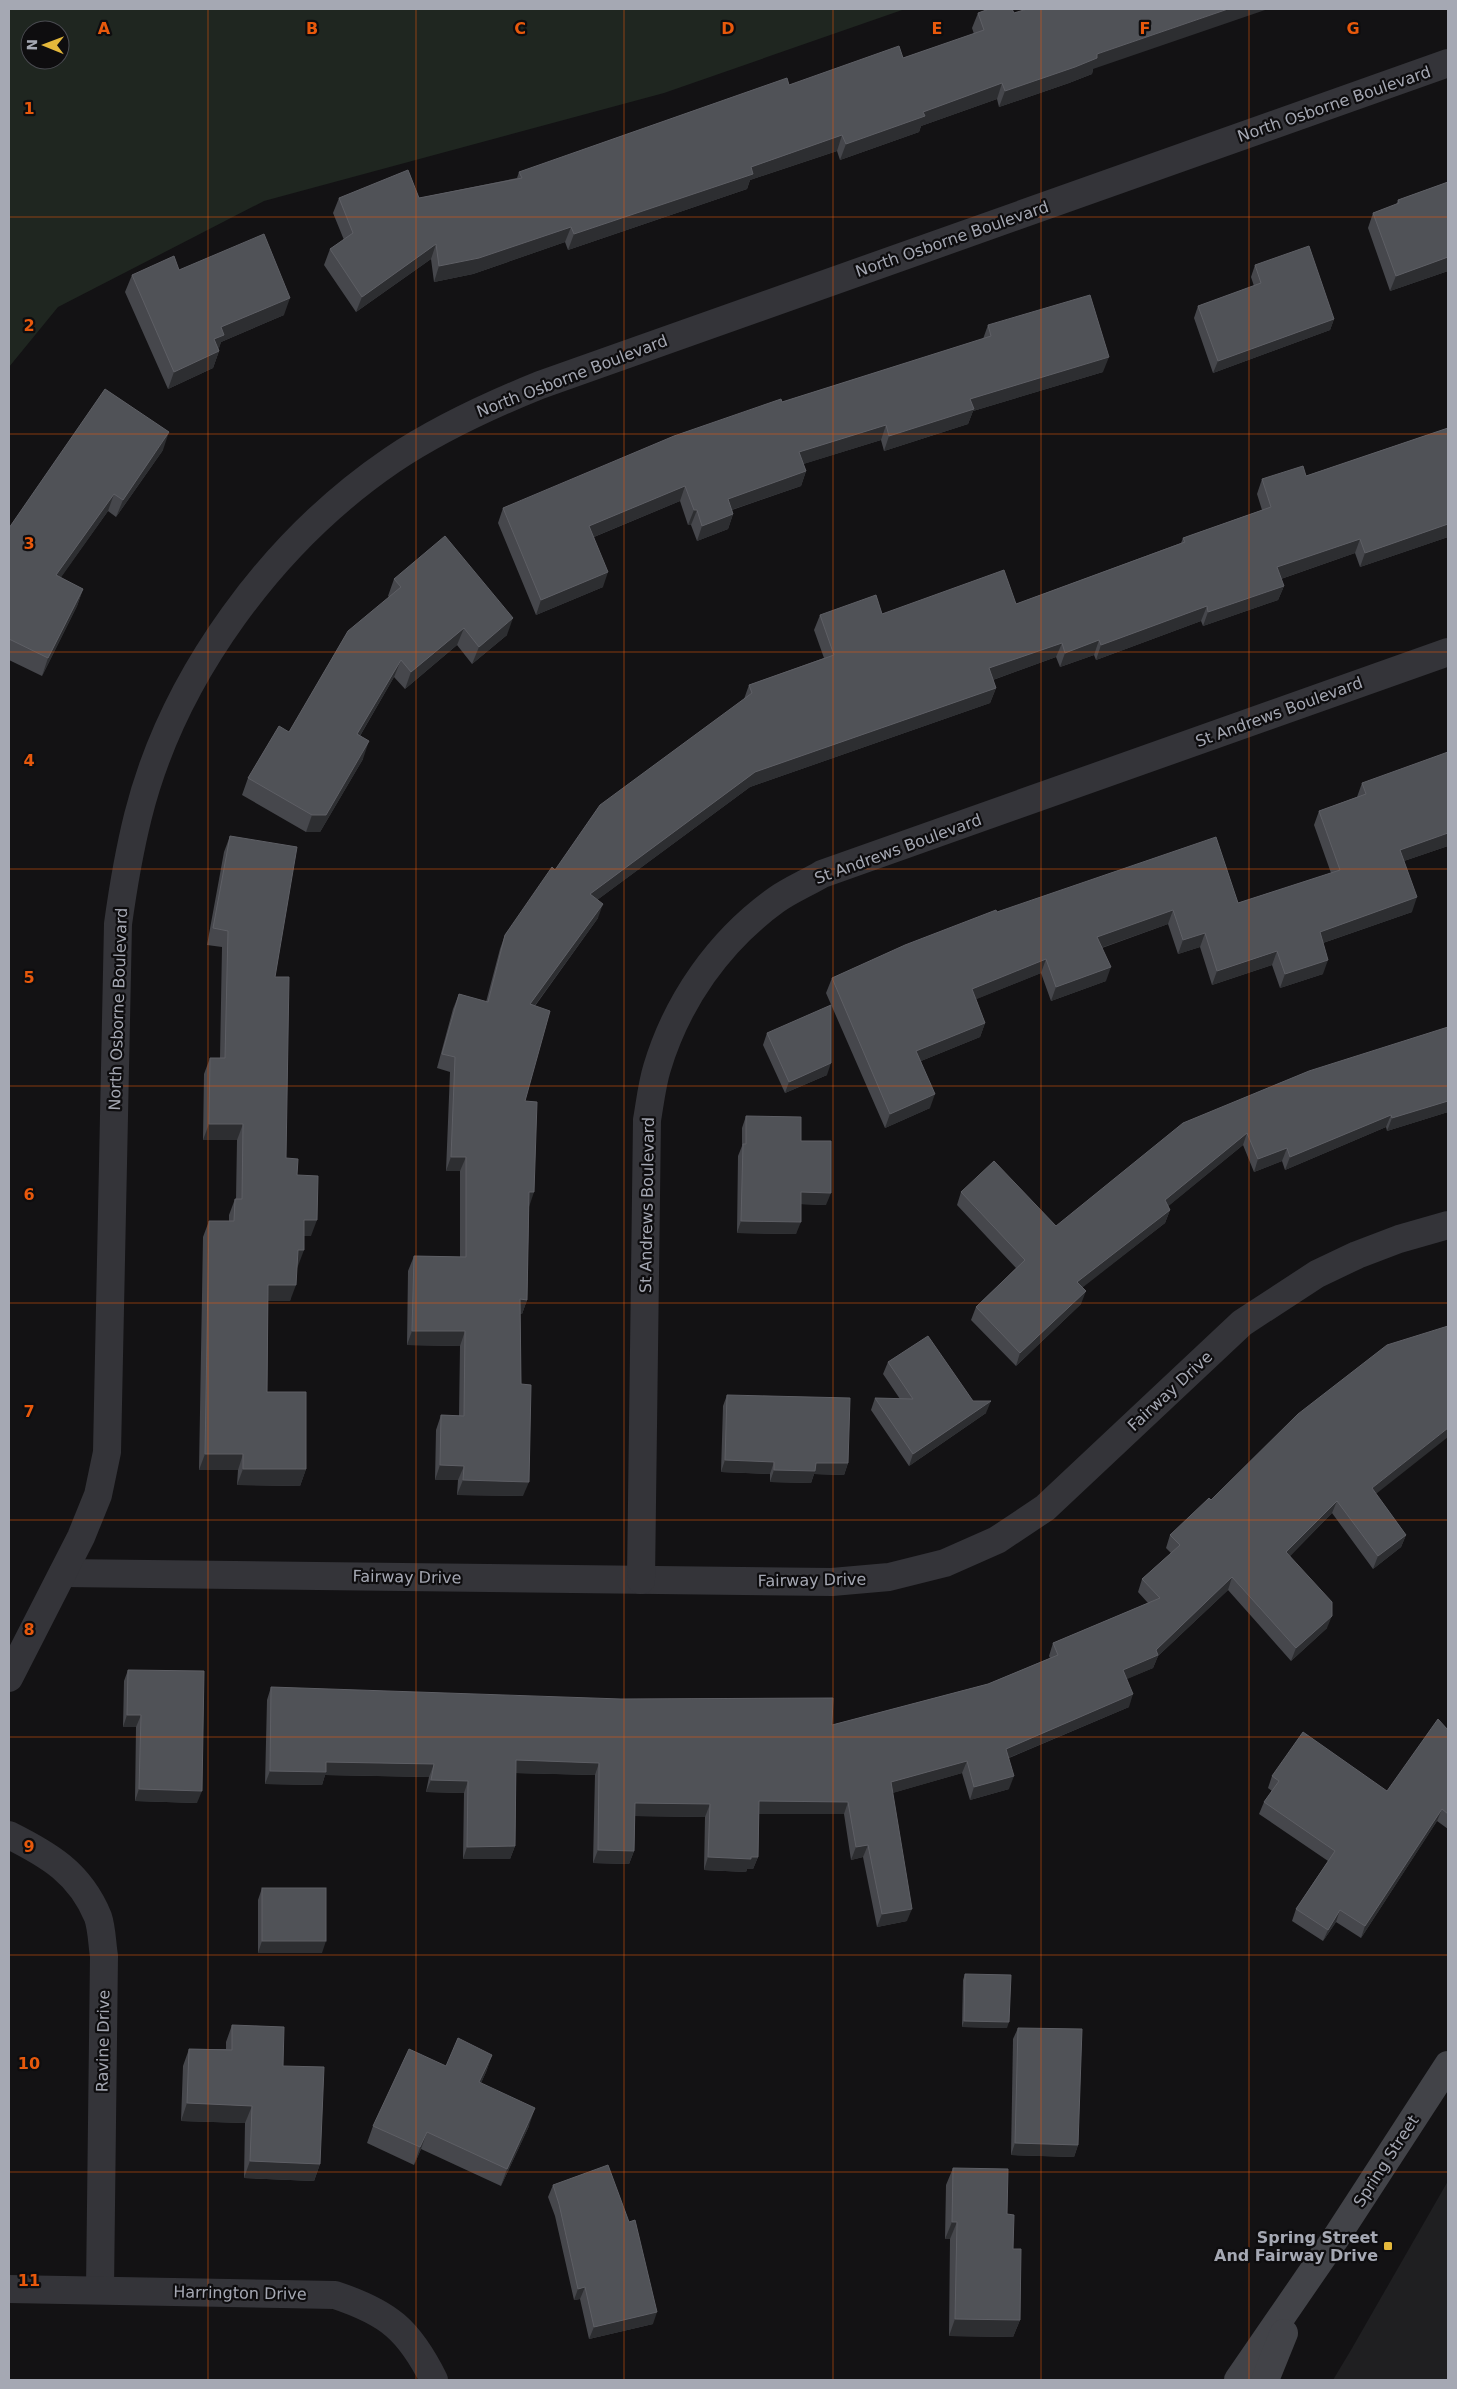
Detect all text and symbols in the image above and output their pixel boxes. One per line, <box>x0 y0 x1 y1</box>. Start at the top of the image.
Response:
text: A <box>98 19 111 38</box>
text: B <box>306 19 318 38</box>
text: C <box>514 19 526 38</box>
text: D <box>721 19 735 38</box>
text: E <box>932 19 942 38</box>
text: F <box>1140 19 1150 38</box>
text: G <box>1346 19 1360 38</box>
north arrow <box>20 20 70 70</box>
text: N <box>24 39 40 51</box>
street label: North Osborne Boulevard <box>1235 62 1433 146</box>
text: 1 <box>23 99 35 118</box>
street label: North Osborne Boulevard <box>853 197 1051 281</box>
text: 2 <box>23 316 35 335</box>
street label: North Osborne Boulevard <box>474 331 670 421</box>
text: 3 <box>23 534 35 553</box>
street label: St Andrews Boulevard <box>1193 673 1365 751</box>
text: 4 <box>23 751 35 770</box>
street label: St Andrews Boulevard <box>812 810 984 888</box>
street label: North Osborne Boulevard <box>105 907 131 1111</box>
text: 5 <box>23 968 35 987</box>
street label: St Andrews Boulevard <box>636 1117 658 1293</box>
text: 6 <box>23 1185 35 1204</box>
street label: Fairway Drive <box>1124 1347 1216 1435</box>
text: 7 <box>23 1402 35 1421</box>
street label: Fairway Drive <box>353 1567 461 1587</box>
street label: Fairway Drive <box>758 1570 866 1590</box>
text: 8 <box>23 1620 35 1639</box>
text: 9 <box>23 1837 35 1856</box>
street label: Ravine Drive <box>93 1990 113 2092</box>
text: 10 <box>18 2054 40 2073</box>
street label: Spring Street <box>1349 2112 1423 2210</box>
place label: Spring Street And Fairway Drive <box>1214 2228 1378 2265</box>
marker: Spring Street And Fairway Drive <box>1382 2240 1394 2252</box>
text: 11 <box>18 2271 40 2290</box>
street label: Harrington Drive <box>173 2282 307 2304</box>

